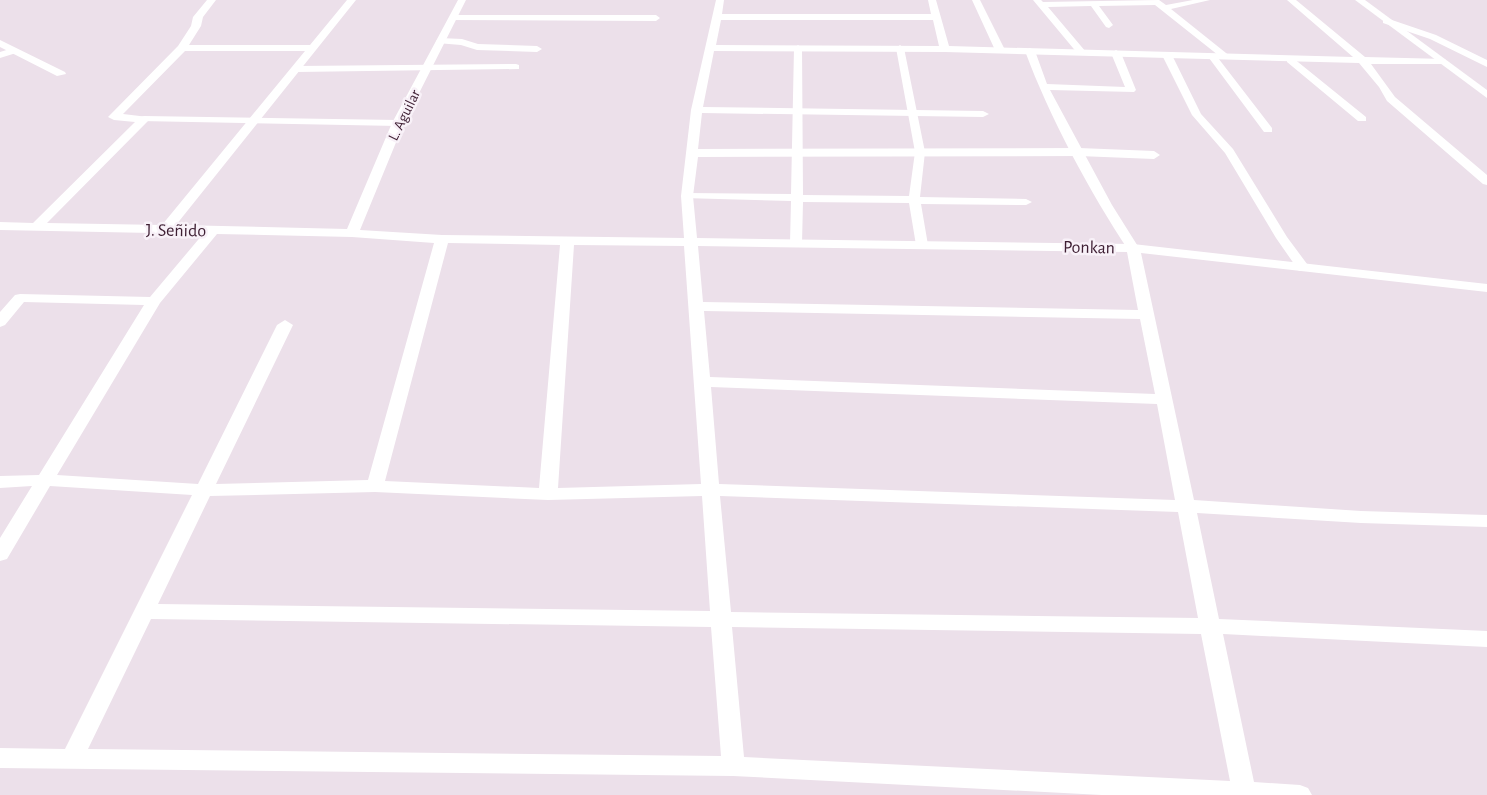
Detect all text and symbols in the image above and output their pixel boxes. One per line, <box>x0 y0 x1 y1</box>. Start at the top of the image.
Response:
street label: L. Aguilar <box>386 87 423 143</box>
street label: J. Señido <box>146 221 206 241</box>
street label: Ponkan <box>1063 239 1115 257</box>

